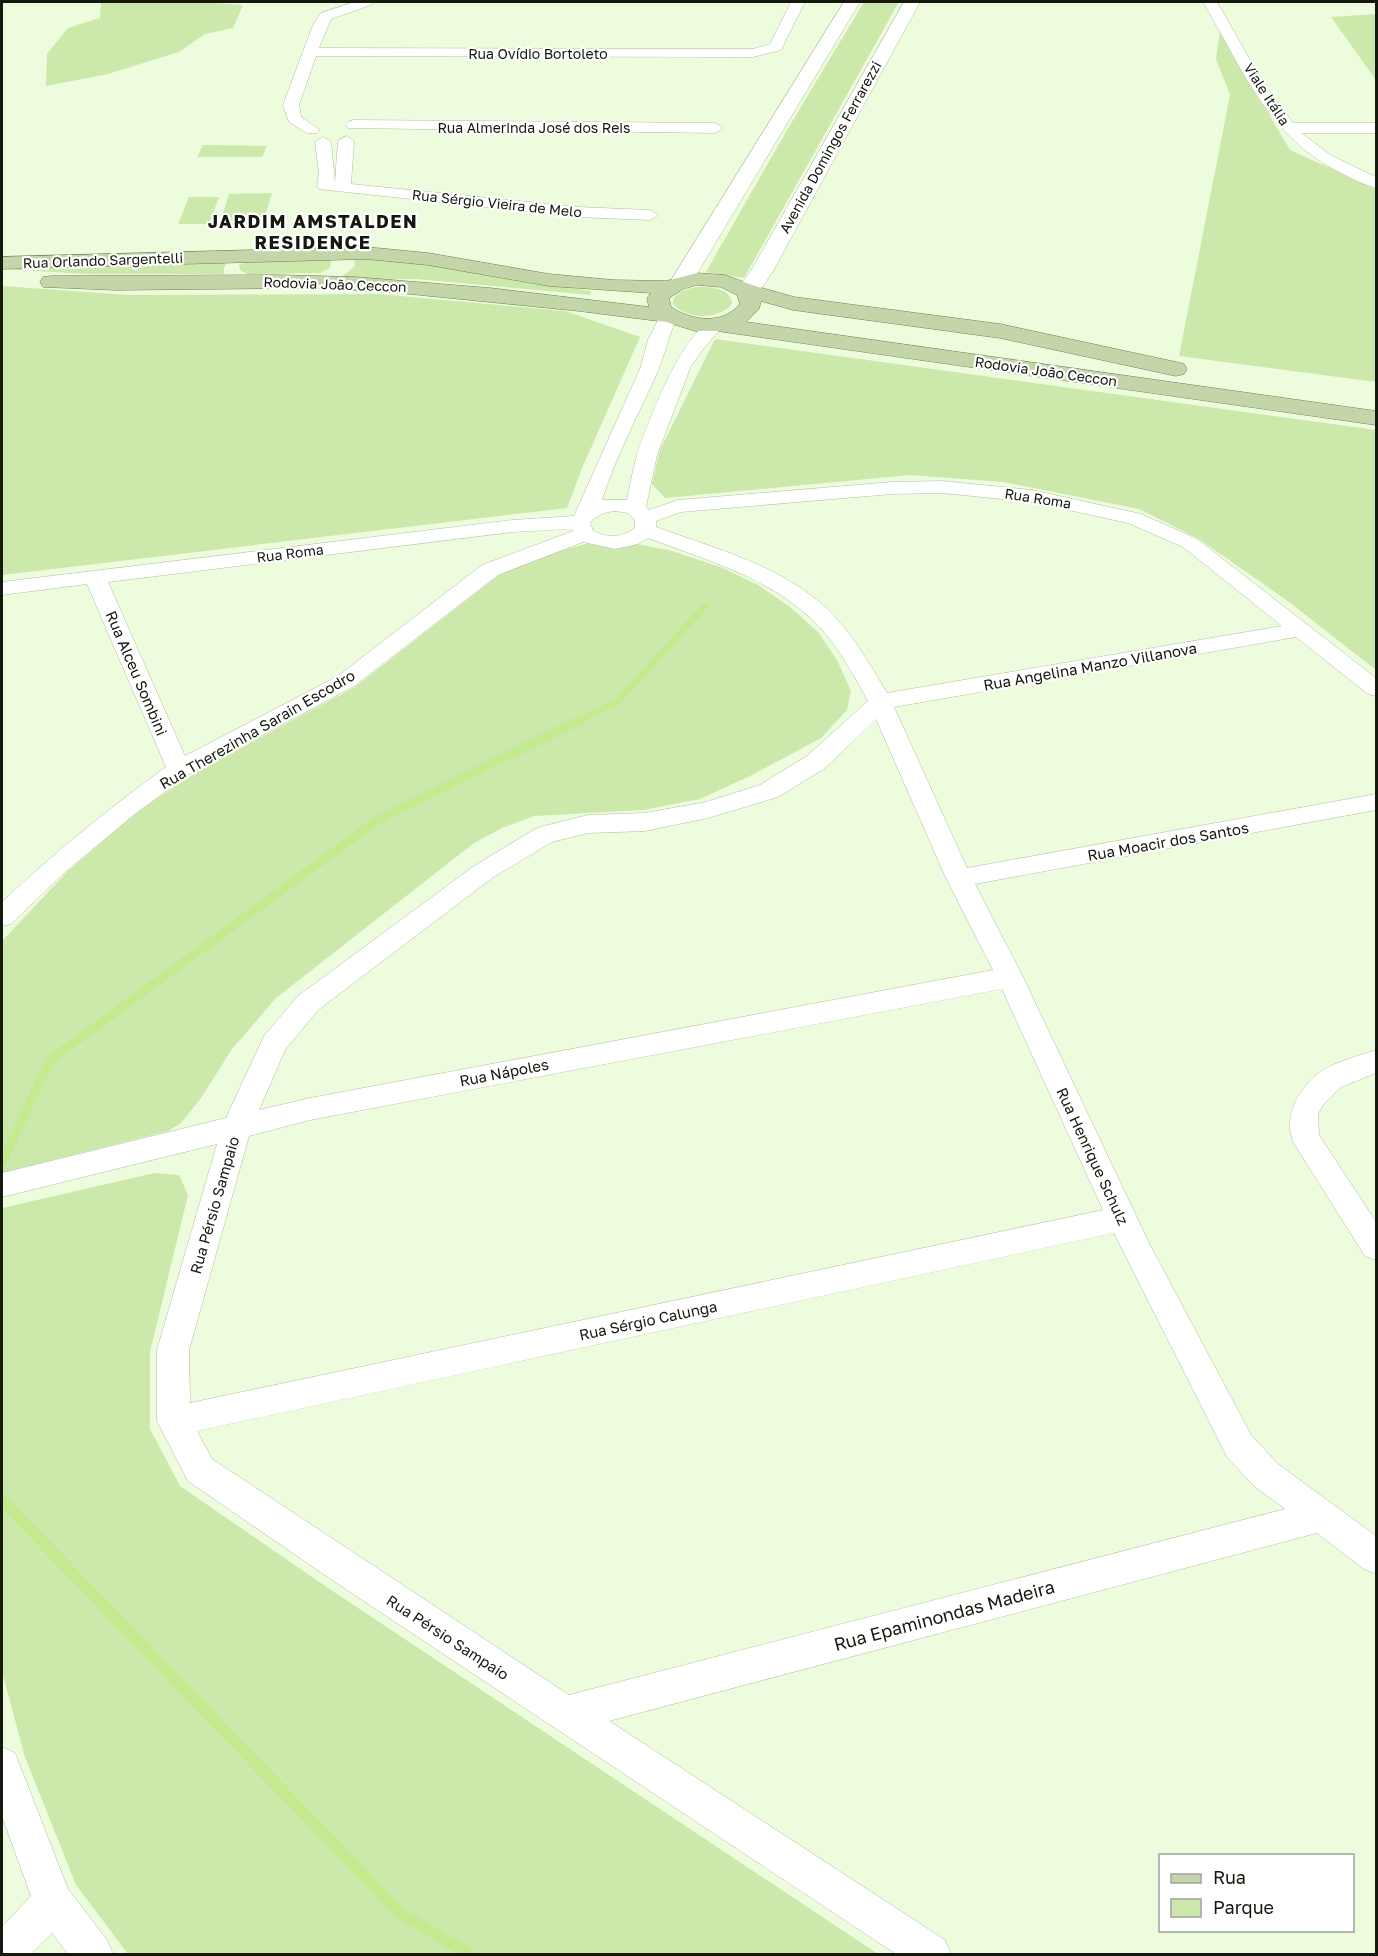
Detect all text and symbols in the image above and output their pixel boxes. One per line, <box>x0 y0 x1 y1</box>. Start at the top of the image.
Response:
street label: Rua Ovídio Bortoleto <box>468 45 608 62</box>
street label: Avenida Domingos Ferrarezzi <box>776 58 884 236</box>
street label: Viale Itália <box>1241 60 1293 128</box>
street label: Rua Almerinda José dos Reis <box>438 119 630 136</box>
street label: Rua Sérgio Vieira de Melo <box>411 186 583 220</box>
district label: JARDIM AMSTALDEN RESIDENCE <box>208 210 418 253</box>
street label: Rua Orlando Sargentelli <box>23 249 183 271</box>
street label: Rodovia João Ceccon <box>263 273 407 295</box>
street label: Rodovia João Ceccon <box>974 353 1118 389</box>
street label: Rua Roma <box>1003 484 1073 512</box>
street label: Rua Roma <box>256 540 324 566</box>
street label: Rua Alceu Sombini <box>103 608 171 738</box>
street label: Rua Angelina Manzo Villanova <box>982 638 1198 694</box>
street label: Rua Therezinha Sarain Escodro <box>156 666 358 792</box>
street label: Rua Moacir dos Santos <box>1086 818 1250 864</box>
street label: Rua Nápoles <box>458 1055 550 1089</box>
street label: Rua Henrique Schulz <box>1053 1084 1133 1228</box>
street label: Rua Pérsio Sampaio <box>186 1134 242 1276</box>
street label: Rua Sérgio Calunga <box>577 1297 719 1343</box>
street label: Rua Epaminondas Madeira <box>831 1575 1057 1655</box>
street label: Rua Pérsio Sampaio <box>383 1591 513 1683</box>
legend <box>1159 1854 1354 1932</box>
text: Rua <box>1213 1866 1246 1888</box>
text: Parque <box>1213 1896 1274 1918</box>

